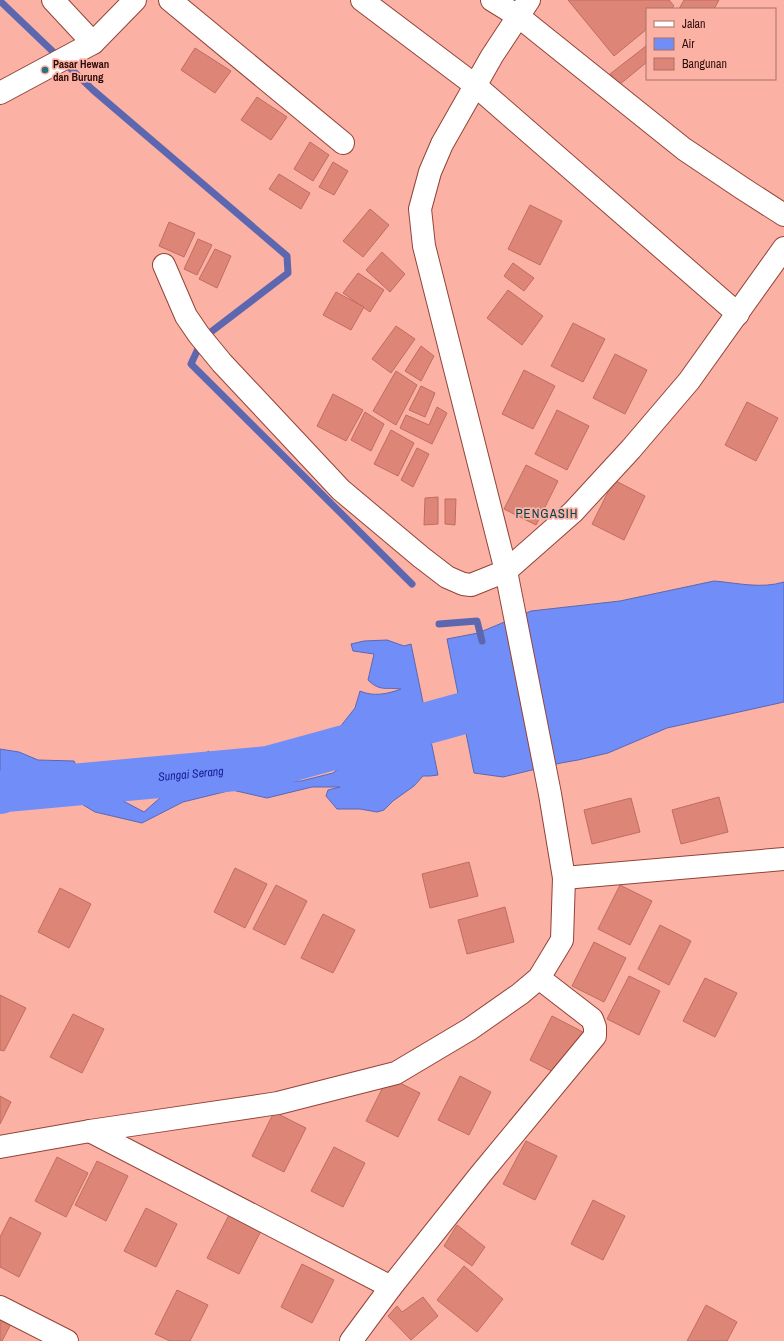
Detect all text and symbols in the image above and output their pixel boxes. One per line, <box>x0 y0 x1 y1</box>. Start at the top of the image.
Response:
legend <box>646 8 776 80</box>
text: Jalan <box>682 16 706 32</box>
text: Air <box>681 36 695 52</box>
text: Bangunan <box>682 56 727 72</box>
place label: Pasar Hewan dan Burung <box>53 57 109 84</box>
marker: Pasar Hewan dan Burung <box>40 65 50 75</box>
district label: PENGASIH <box>515 505 579 522</box>
water label: Sungai Serang <box>157 763 225 785</box>

